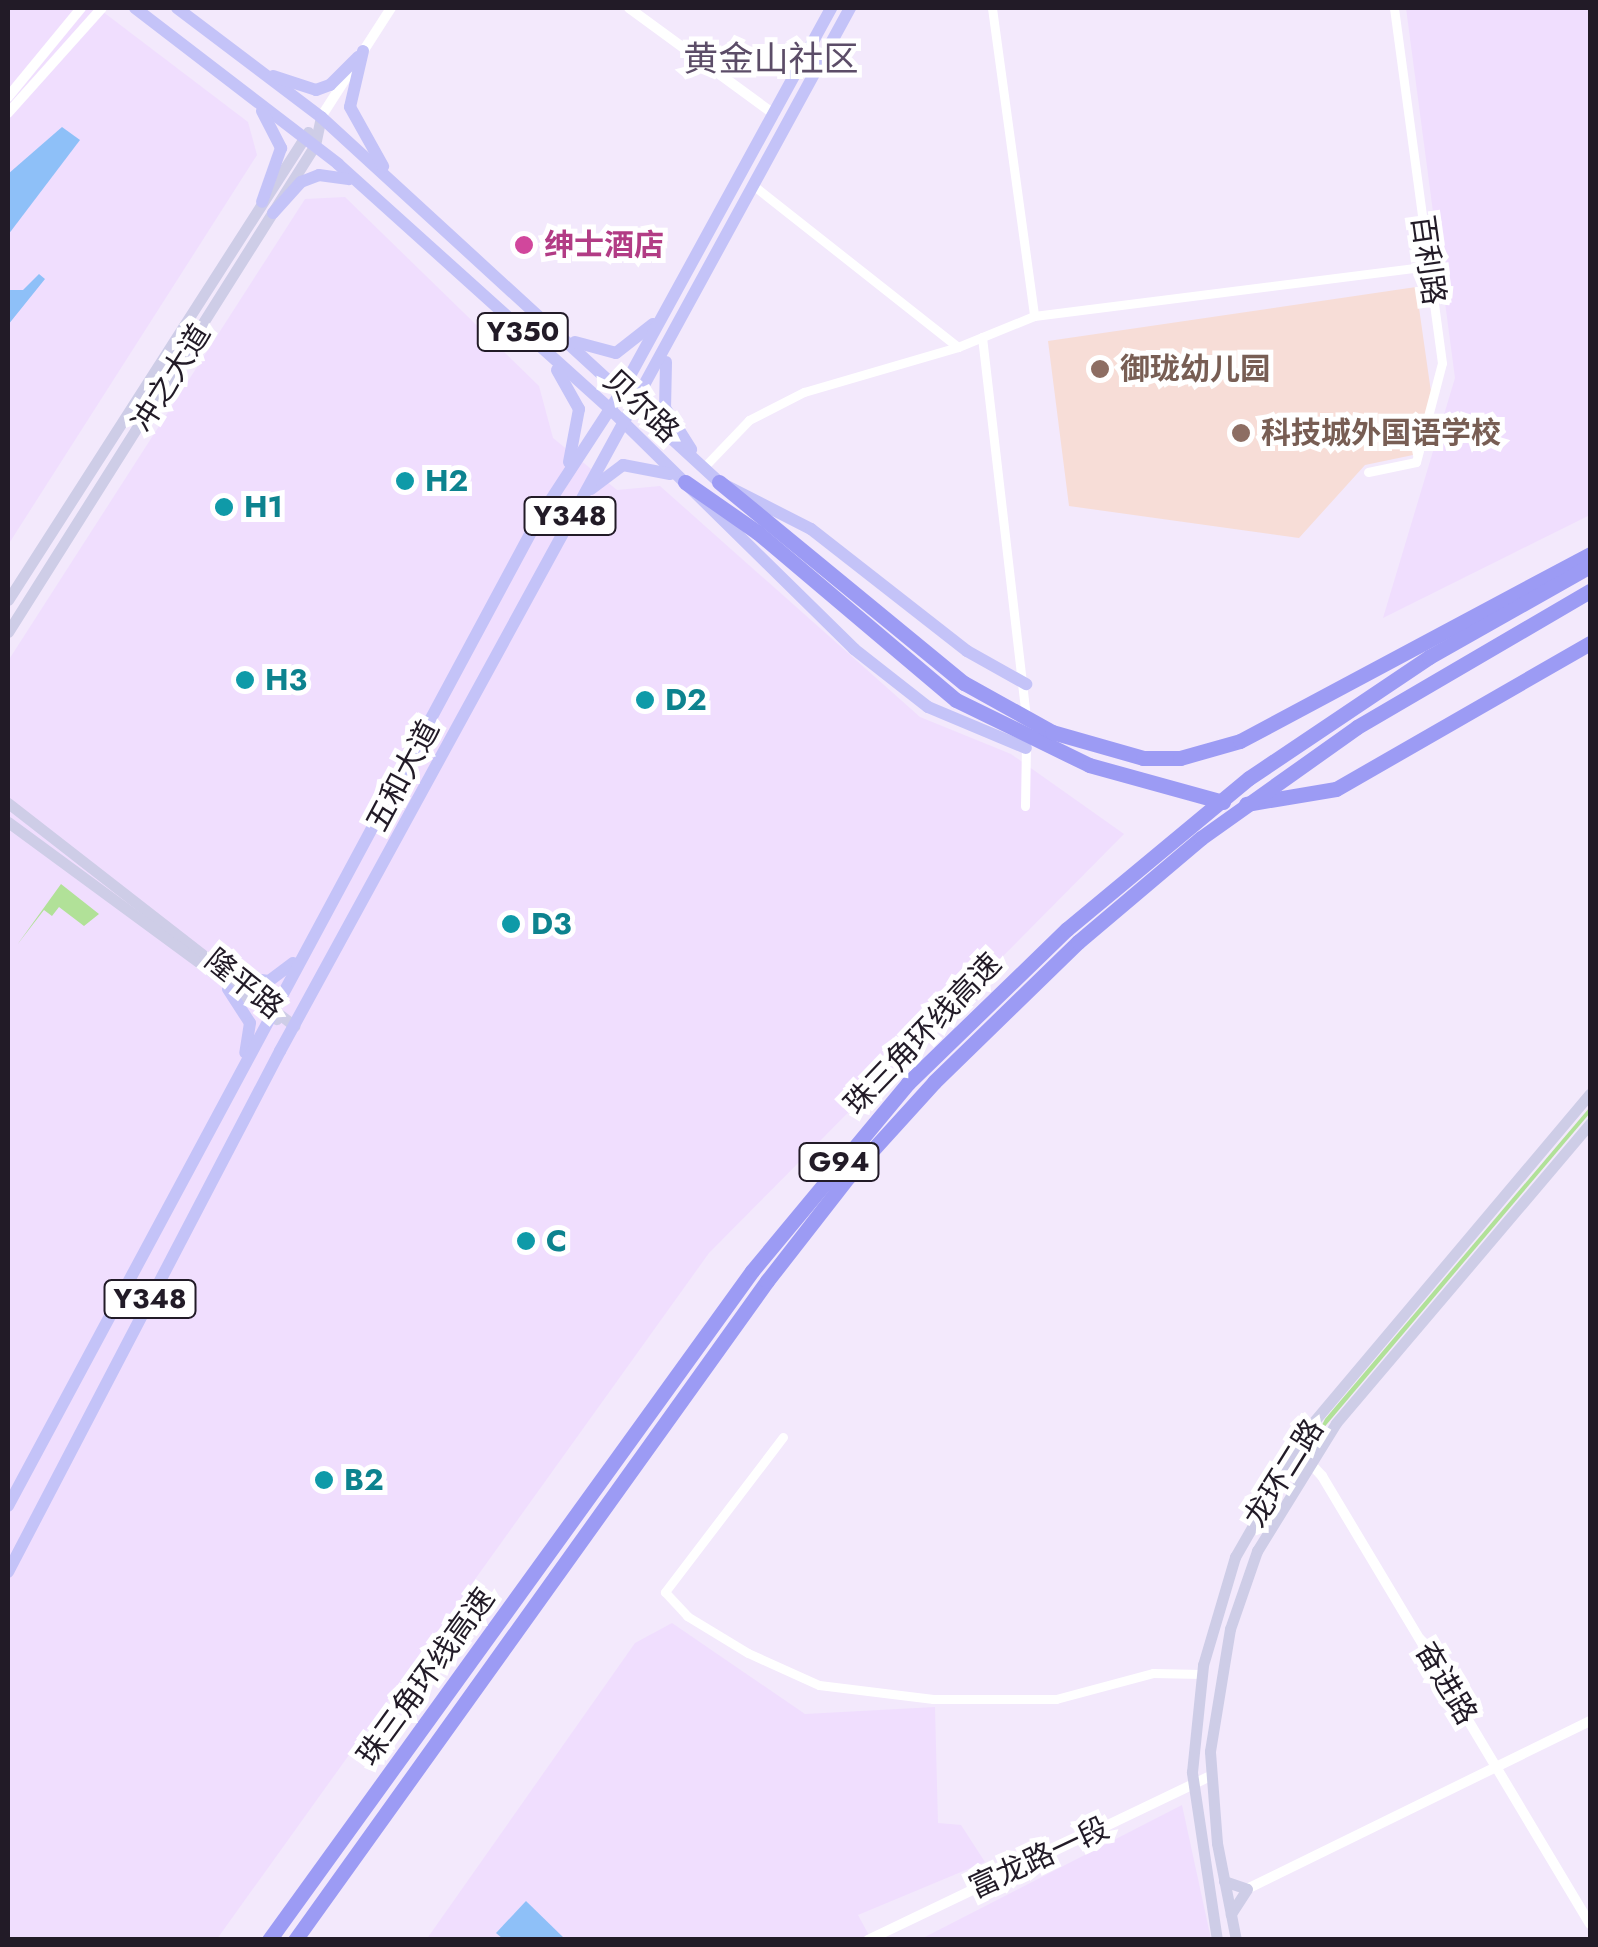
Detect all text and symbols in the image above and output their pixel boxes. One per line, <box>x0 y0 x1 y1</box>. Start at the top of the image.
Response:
district label: 黄金山社区 <box>684 38 858 80</box>
street label: 百利路 <box>1404 213 1452 307</box>
place label: 绅士酒店 <box>544 227 664 263</box>
marker: 绅士酒店 <box>513 234 535 256</box>
road number: Y350 <box>476 309 570 355</box>
street label: 冲之大道 <box>124 318 218 438</box>
place label: 御珑幼儿园 <box>1120 351 1270 387</box>
marker: 御珑幼儿园 <box>1089 358 1111 380</box>
street label: 贝尔路 <box>596 362 686 450</box>
place label: 科技城外国语学校 <box>1261 415 1501 451</box>
marker: 科技城外国语学校 <box>1230 422 1252 444</box>
place label: H2 <box>425 463 468 499</box>
marker: H2 <box>394 470 416 492</box>
place label: H1 <box>244 489 283 525</box>
road number: Y348 <box>522 493 618 539</box>
marker: H1 <box>213 496 235 518</box>
place label: H3 <box>265 662 307 698</box>
marker: H3 <box>234 669 256 691</box>
place label: D2 <box>665 682 707 718</box>
marker: D2 <box>634 689 656 711</box>
street label: 五和大道 <box>359 715 447 837</box>
place label: D3 <box>531 906 572 942</box>
marker: D3 <box>500 913 522 935</box>
street label: 隆平路 <box>198 942 290 1026</box>
street label: 珠三角环线高速 <box>837 946 1009 1122</box>
road number: G94 <box>796 1139 882 1185</box>
place label: C <box>546 1223 567 1259</box>
marker: C <box>515 1230 537 1252</box>
road number: Y348 <box>102 1276 198 1322</box>
street label: 龙环二路 <box>1237 1413 1331 1533</box>
place label: B2 <box>344 1462 384 1498</box>
marker: B2 <box>313 1469 335 1491</box>
street label: 珠三角环线高速 <box>350 1581 502 1773</box>
street label: 奋进路 <box>1407 1635 1485 1731</box>
street label: 富龙路一段 <box>963 1810 1115 1906</box>

